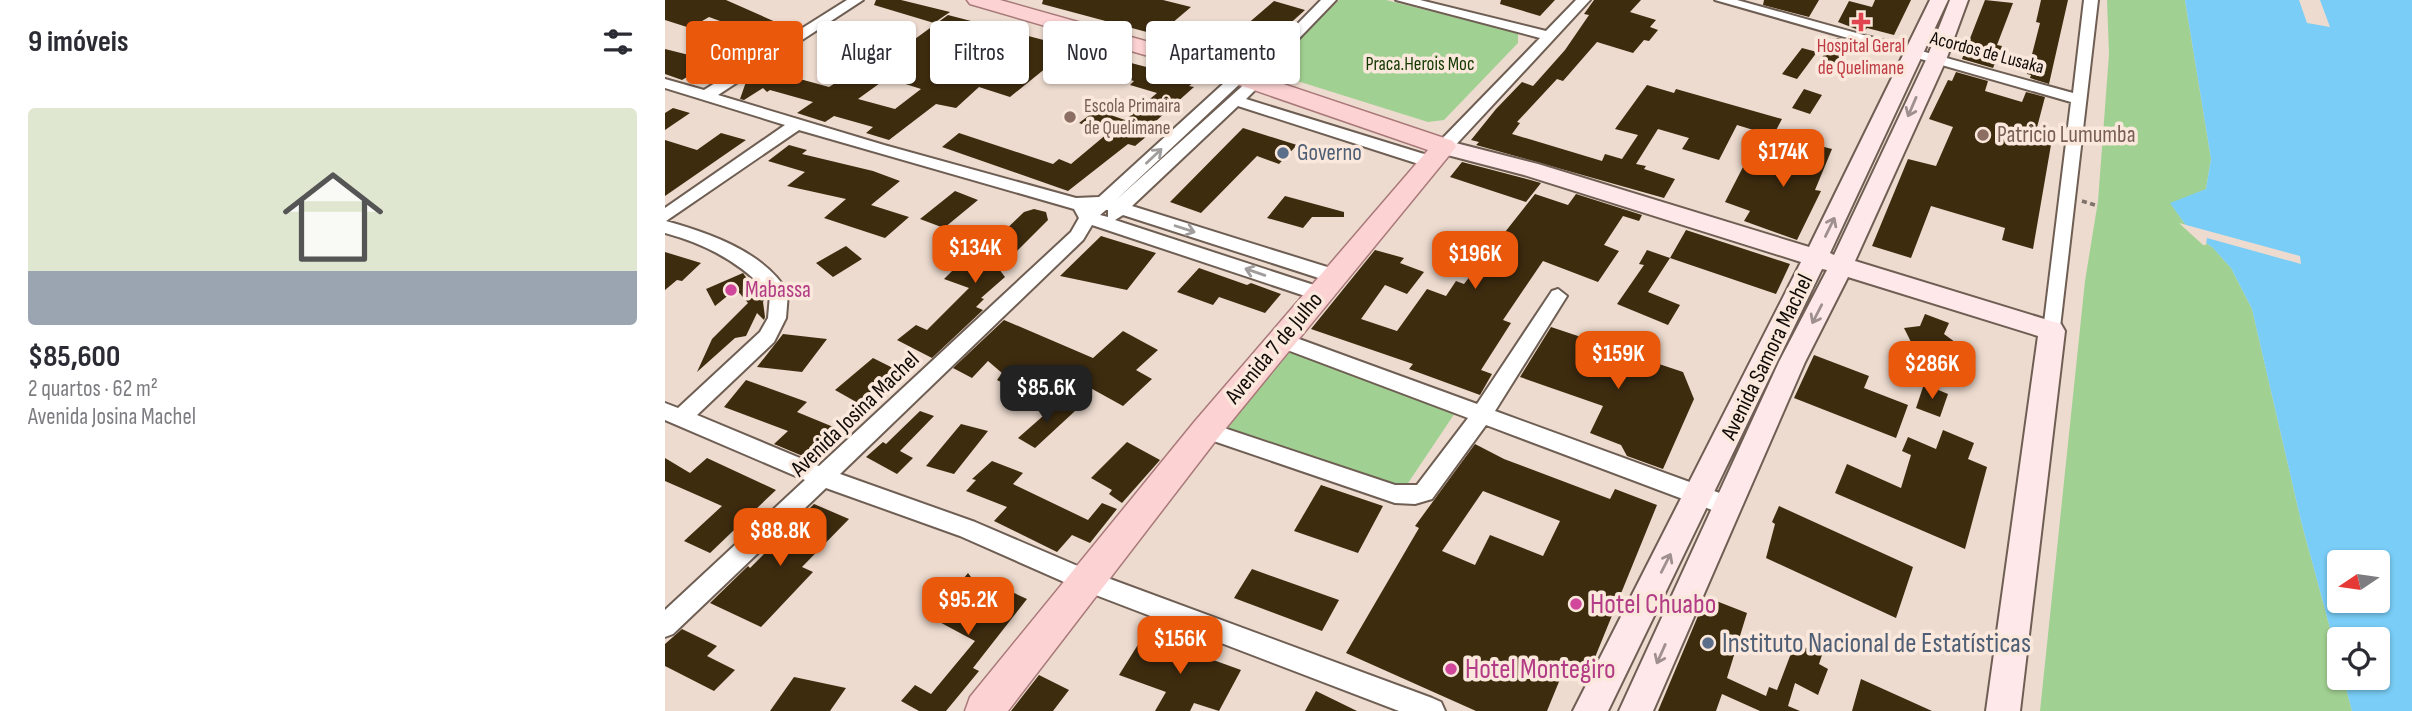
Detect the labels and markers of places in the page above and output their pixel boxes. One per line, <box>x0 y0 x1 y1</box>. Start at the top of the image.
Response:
marker: Hospital Geral de Quelimane <box>1851 12 1871 32</box>
place label: Hospital Geral de Quelimane <box>1817 35 1905 80</box>
place label: Escola Primaira de Quelimane <box>1084 95 1180 140</box>
marker: Escola Primaira de Quelimane <box>1062 109 1078 125</box>
place label: Patricio Lumumba <box>1997 121 2135 149</box>
marker: Patricio Lumumba <box>1975 127 1991 143</box>
pin: $174K <box>1734 130 1832 189</box>
place label: Governo <box>1297 139 1362 167</box>
marker: Governo <box>1275 145 1291 161</box>
pin: $134K <box>926 226 1024 285</box>
pin: $196K <box>1426 232 1524 291</box>
place label: Mabassa <box>745 276 811 304</box>
marker: Mabassa <box>723 282 739 298</box>
pin: $159K <box>1569 332 1667 391</box>
pin: $286K <box>1883 342 1981 401</box>
pin: $85.6K <box>989 366 1103 425</box>
pin: $88.8K <box>723 508 837 568</box>
pin: $95.2K <box>911 578 1025 637</box>
place label: Hotel Chuabo <box>1590 588 1716 621</box>
marker: Hotel Chuabo <box>1568 596 1584 612</box>
pin: $156K <box>1131 616 1229 676</box>
place label: Instituto Nacional de Estatísticas <box>1722 627 2031 660</box>
marker: Instituto Nacional de Estatísticas <box>1700 635 1716 651</box>
place label: Hotel Montegiro <box>1465 653 1616 686</box>
marker: Hotel Montegiro <box>1443 661 1459 677</box>

